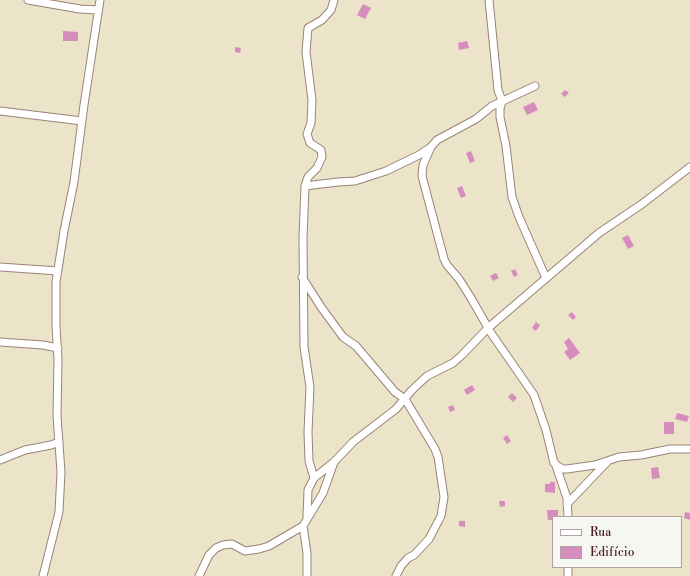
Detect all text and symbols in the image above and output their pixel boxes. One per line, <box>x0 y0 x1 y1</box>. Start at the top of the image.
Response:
legend <box>552 516 682 568</box>
text: Rua <box>590 525 611 540</box>
text: Edifício <box>590 545 634 560</box>

